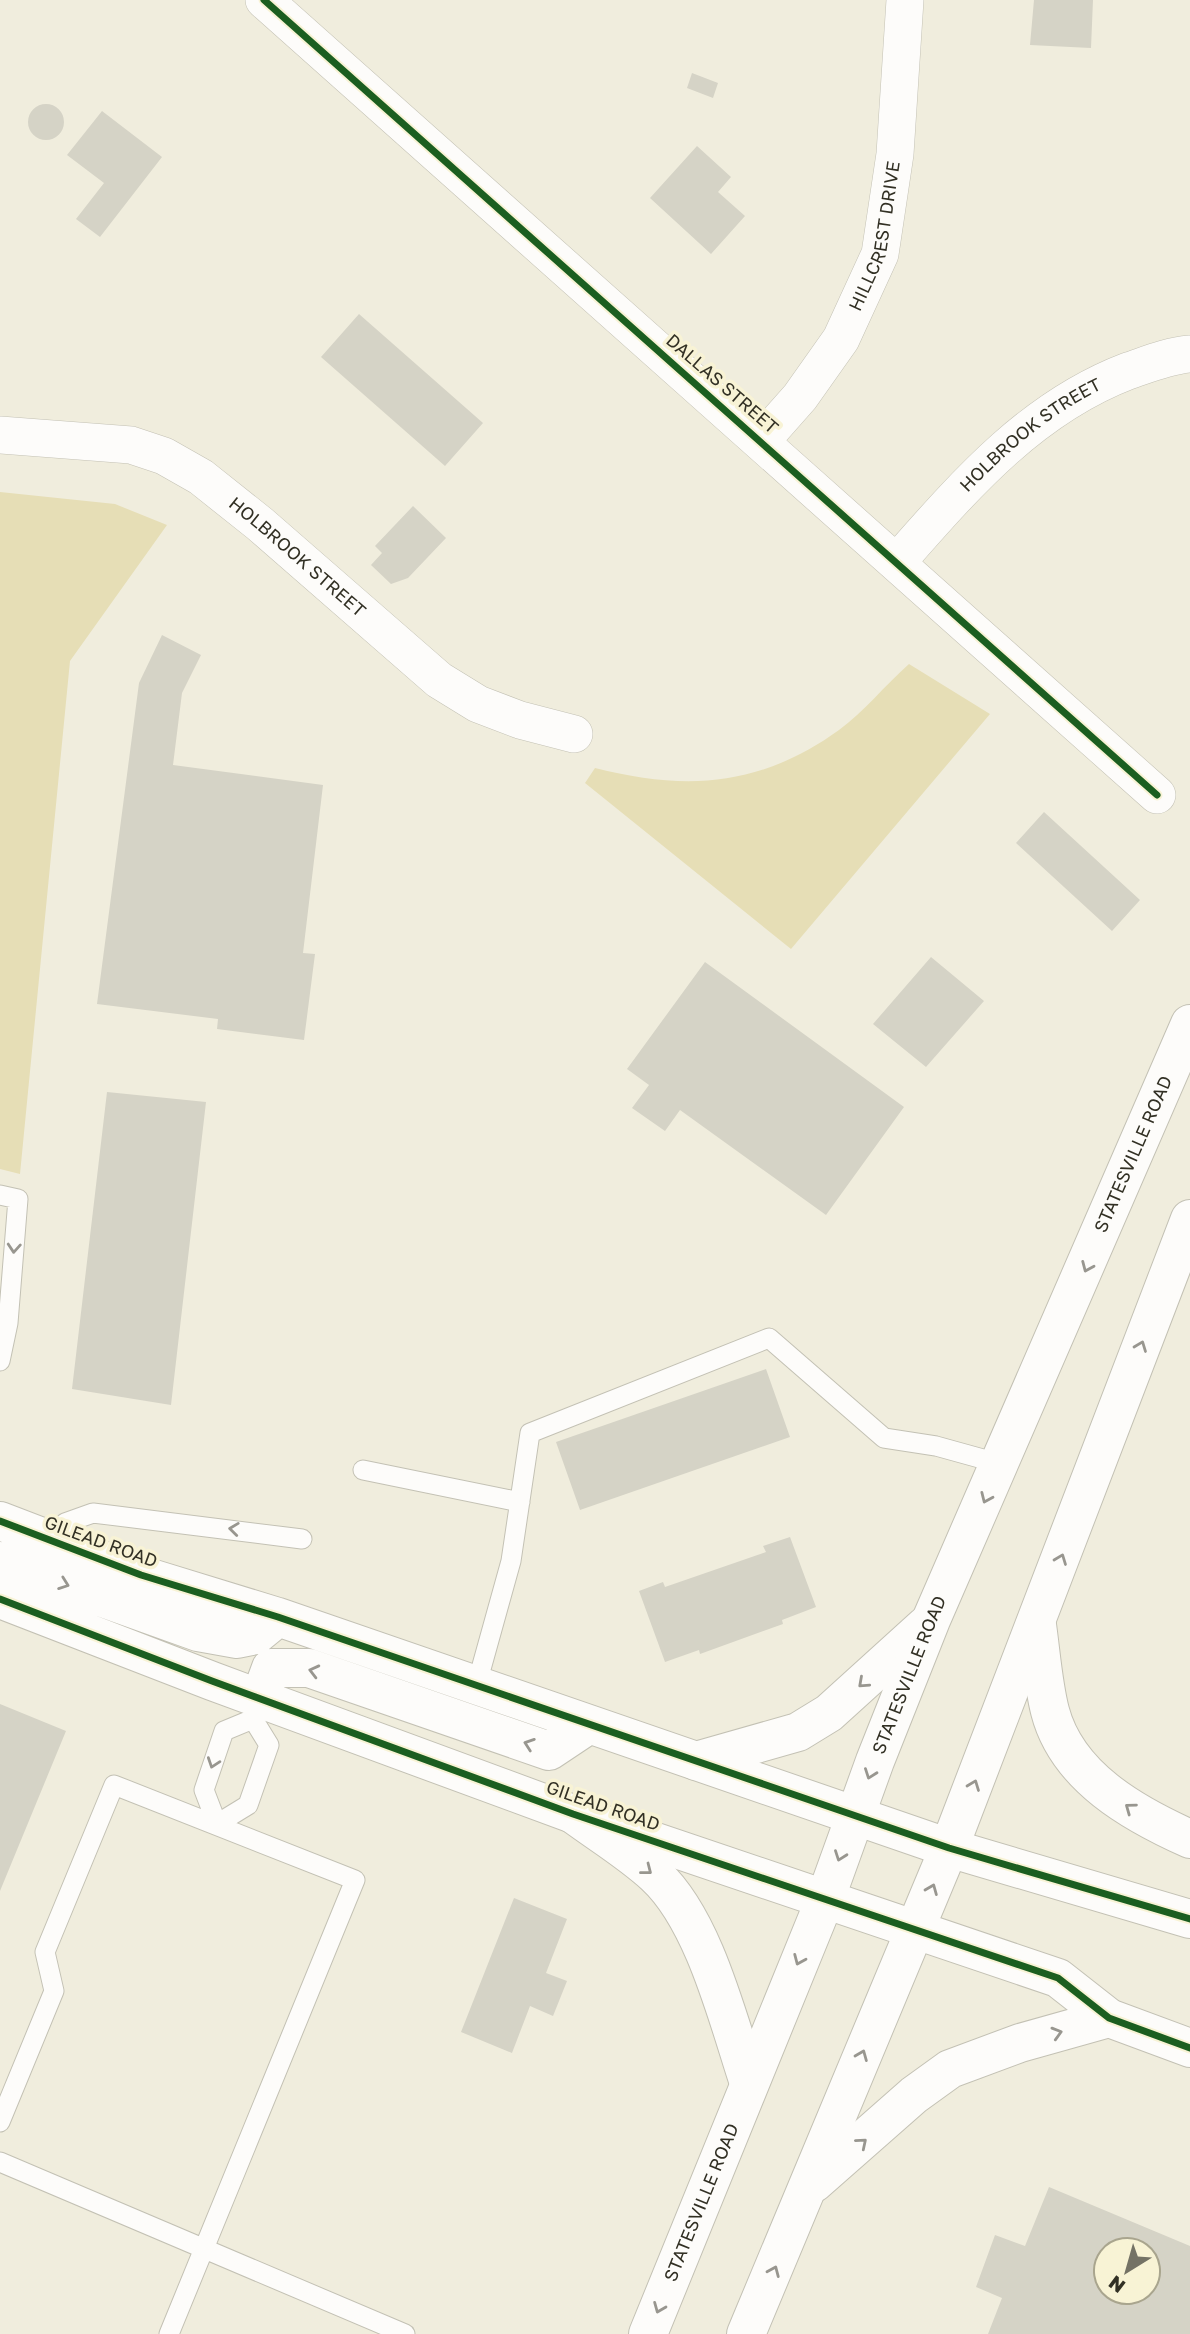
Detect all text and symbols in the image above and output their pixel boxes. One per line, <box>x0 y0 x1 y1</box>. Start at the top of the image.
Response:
street label: HILLCREST DRIVE <box>843 160 904 314</box>
street label: DALLAS STREET <box>662 329 783 438</box>
street label: HOLBROOK STREET <box>955 373 1104 496</box>
street label: HOLBROOK STREET <box>225 492 371 621</box>
street label: STATESVILLE ROAD <box>1089 1072 1176 1236</box>
one-way arrow <box>7 1243 22 1254</box>
one-way arrow <box>1081 1260 1095 1273</box>
one-way arrow <box>1133 1341 1147 1353</box>
one-way arrow <box>980 1491 994 1504</box>
street label: GILEAD ROAD <box>42 1510 161 1572</box>
one-way arrow <box>228 1522 240 1537</box>
one-way arrow <box>1053 1554 1067 1566</box>
one-way arrow <box>58 1576 70 1590</box>
street label: STATESVILLE ROAD <box>867 1592 950 1757</box>
one-way arrow <box>308 1665 320 1679</box>
one-way arrow <box>858 1675 871 1687</box>
one-way arrow <box>524 1738 536 1752</box>
one-way arrow <box>207 1756 221 1768</box>
one-way arrow <box>864 1768 878 1780</box>
street label: GILEAD ROAD <box>544 1775 663 1835</box>
one-way arrow <box>965 1779 979 1791</box>
one-way arrow <box>1125 1804 1138 1816</box>
one-way arrow <box>834 1849 848 1861</box>
one-way arrow <box>640 1861 652 1874</box>
one-way arrow <box>924 1884 938 1896</box>
one-way arrow <box>794 1954 808 1966</box>
one-way arrow <box>1050 2027 1062 2041</box>
one-way arrow <box>854 2050 868 2062</box>
street label: STATESVILLE ROAD <box>659 2120 743 2284</box>
one-way arrow <box>854 2139 867 2151</box>
north arrow <box>1092 2236 1162 2306</box>
one-way arrow <box>765 2266 779 2278</box>
text: N <box>1104 2271 1129 2299</box>
one-way arrow <box>653 2301 667 2313</box>

